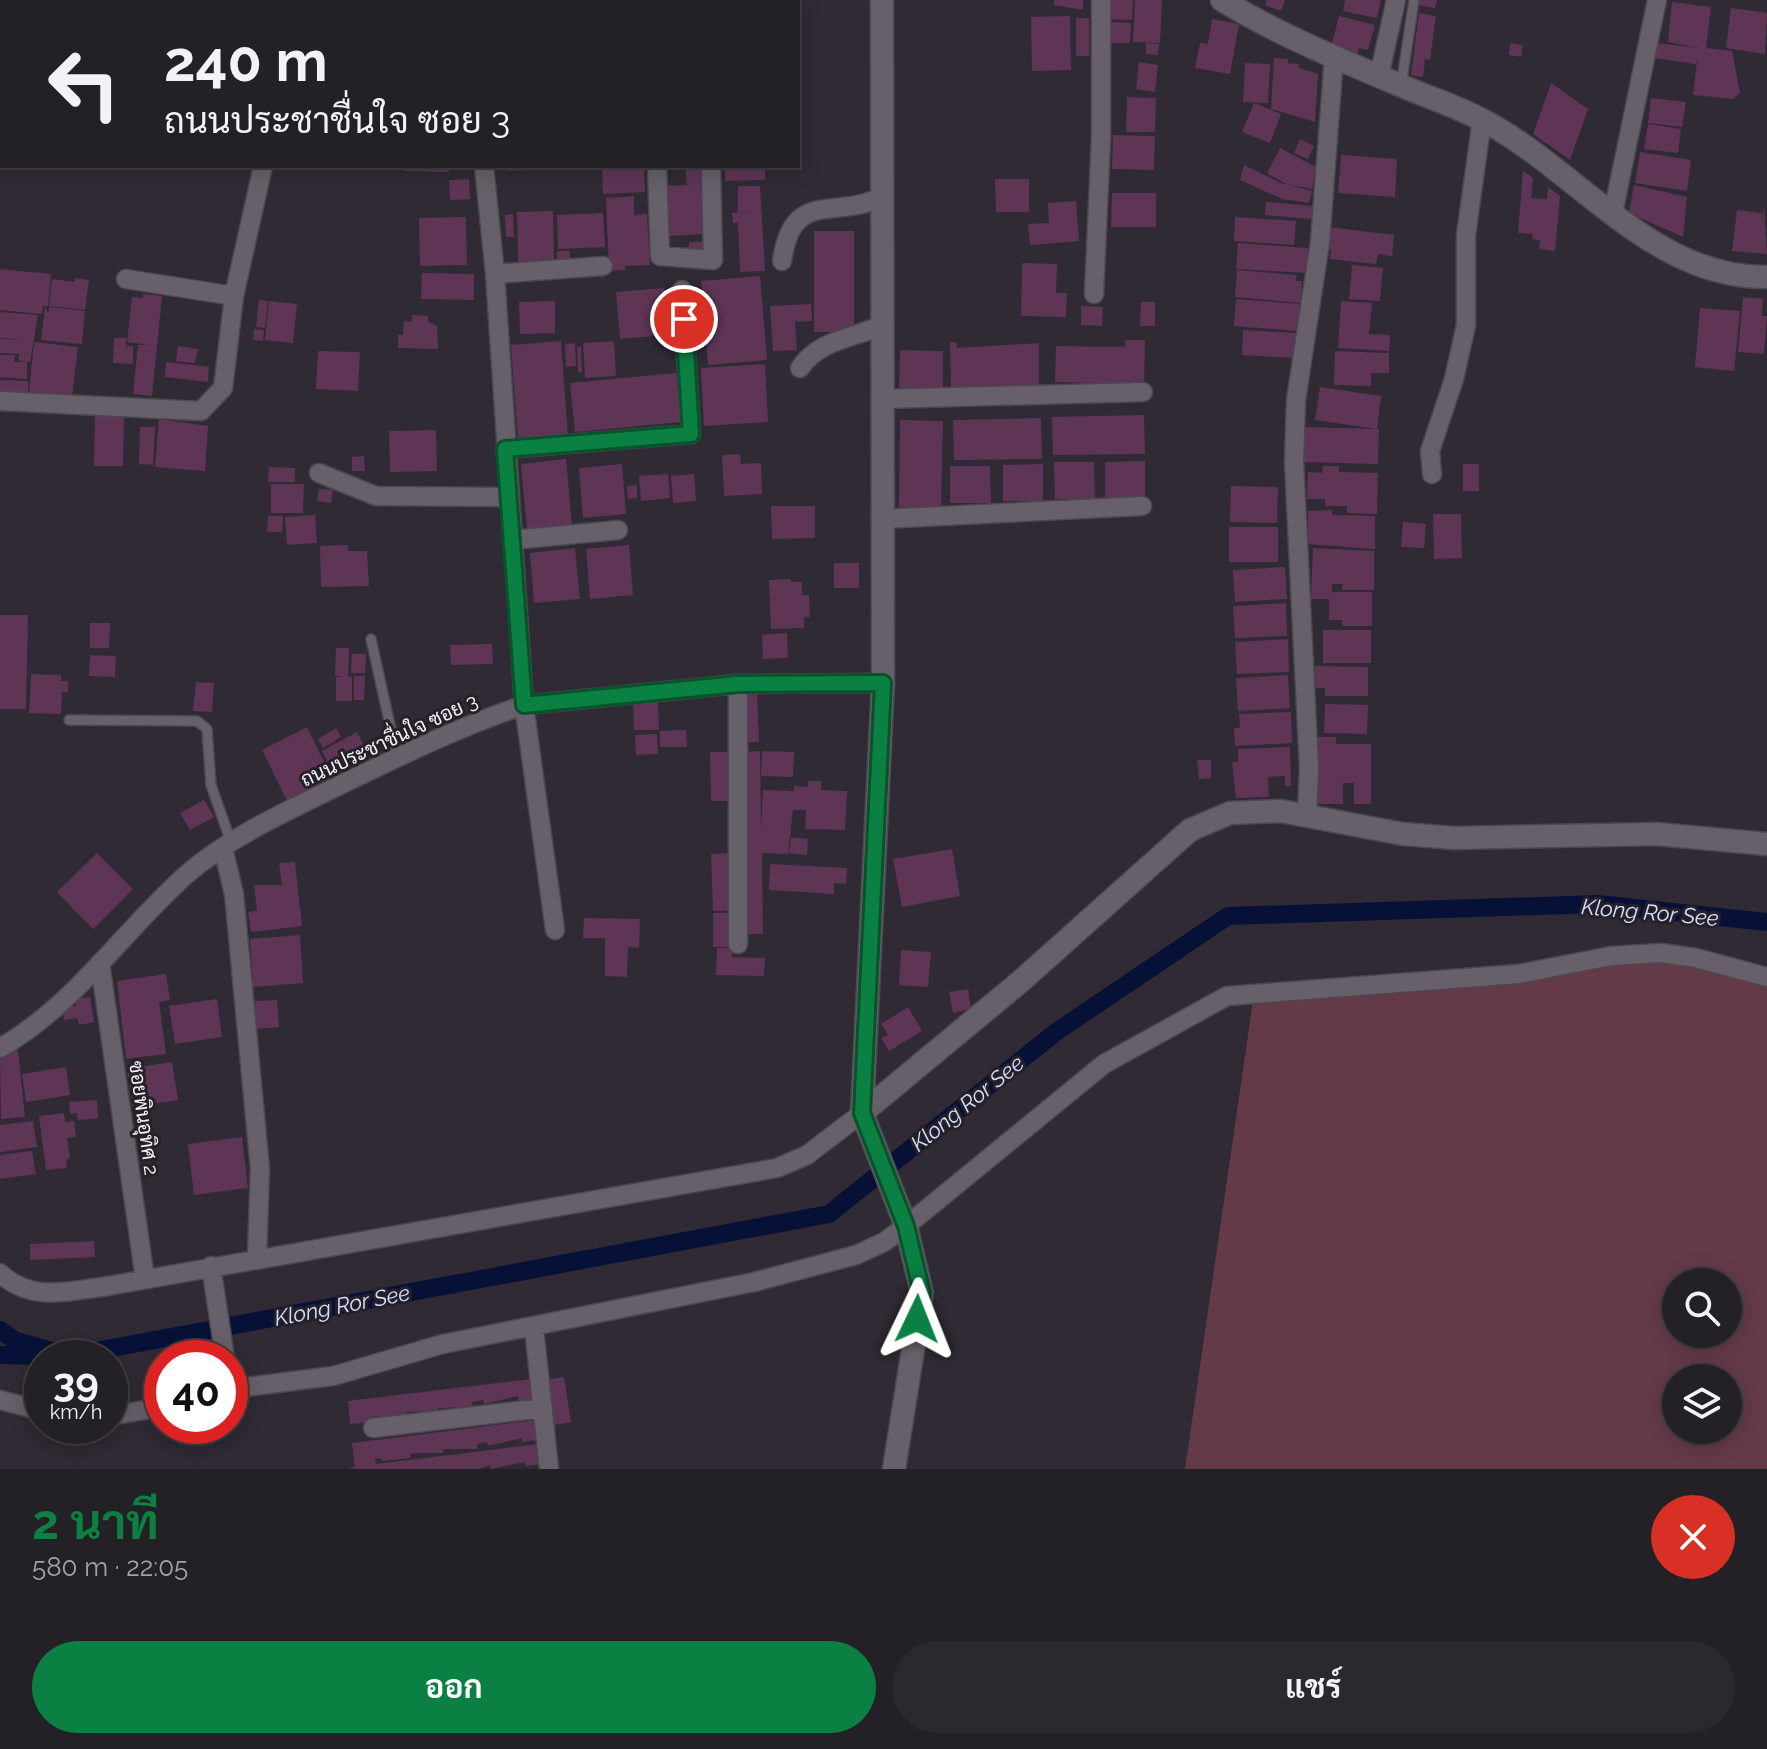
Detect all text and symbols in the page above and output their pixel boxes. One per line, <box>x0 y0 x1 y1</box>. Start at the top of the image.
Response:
text: 240 m <box>164 28 328 94</box>
icon: left <box>32 32 136 136</box>
text: ถนนประชาชื่นใจ ซอย 3 <box>164 99 510 141</box>
pin <box>650 285 718 353</box>
icon: arrive <box>662 297 706 341</box>
street label: ถนนประชาชื่นใจ ซอย 3 <box>295 684 481 792</box>
water label: Klong Ror See <box>1580 893 1720 931</box>
water label: Klong Ror See <box>905 1049 1029 1156</box>
street label: ซอยพินอุทิศ 2 <box>122 1059 164 1177</box>
map controls <box>1662 1268 1742 1444</box>
button: search <box>1662 1268 1742 1348</box>
position arrow <box>875 1277 959 1361</box>
water label: Klong Ror See <box>272 1279 412 1331</box>
speed limit sign: 40 <box>144 1340 248 1444</box>
text: 39 <box>53 1358 99 1405</box>
button: layers <box>1662 1364 1742 1444</box>
text: km/h <box>50 1400 102 1424</box>
text: 2 นาที <box>32 1494 159 1550</box>
button: close <box>1651 1495 1735 1579</box>
text: 580 m · 22:05 <box>32 1552 188 1582</box>
button: ออก <box>32 1641 876 1733</box>
button: แชร์ <box>892 1641 1735 1733</box>

